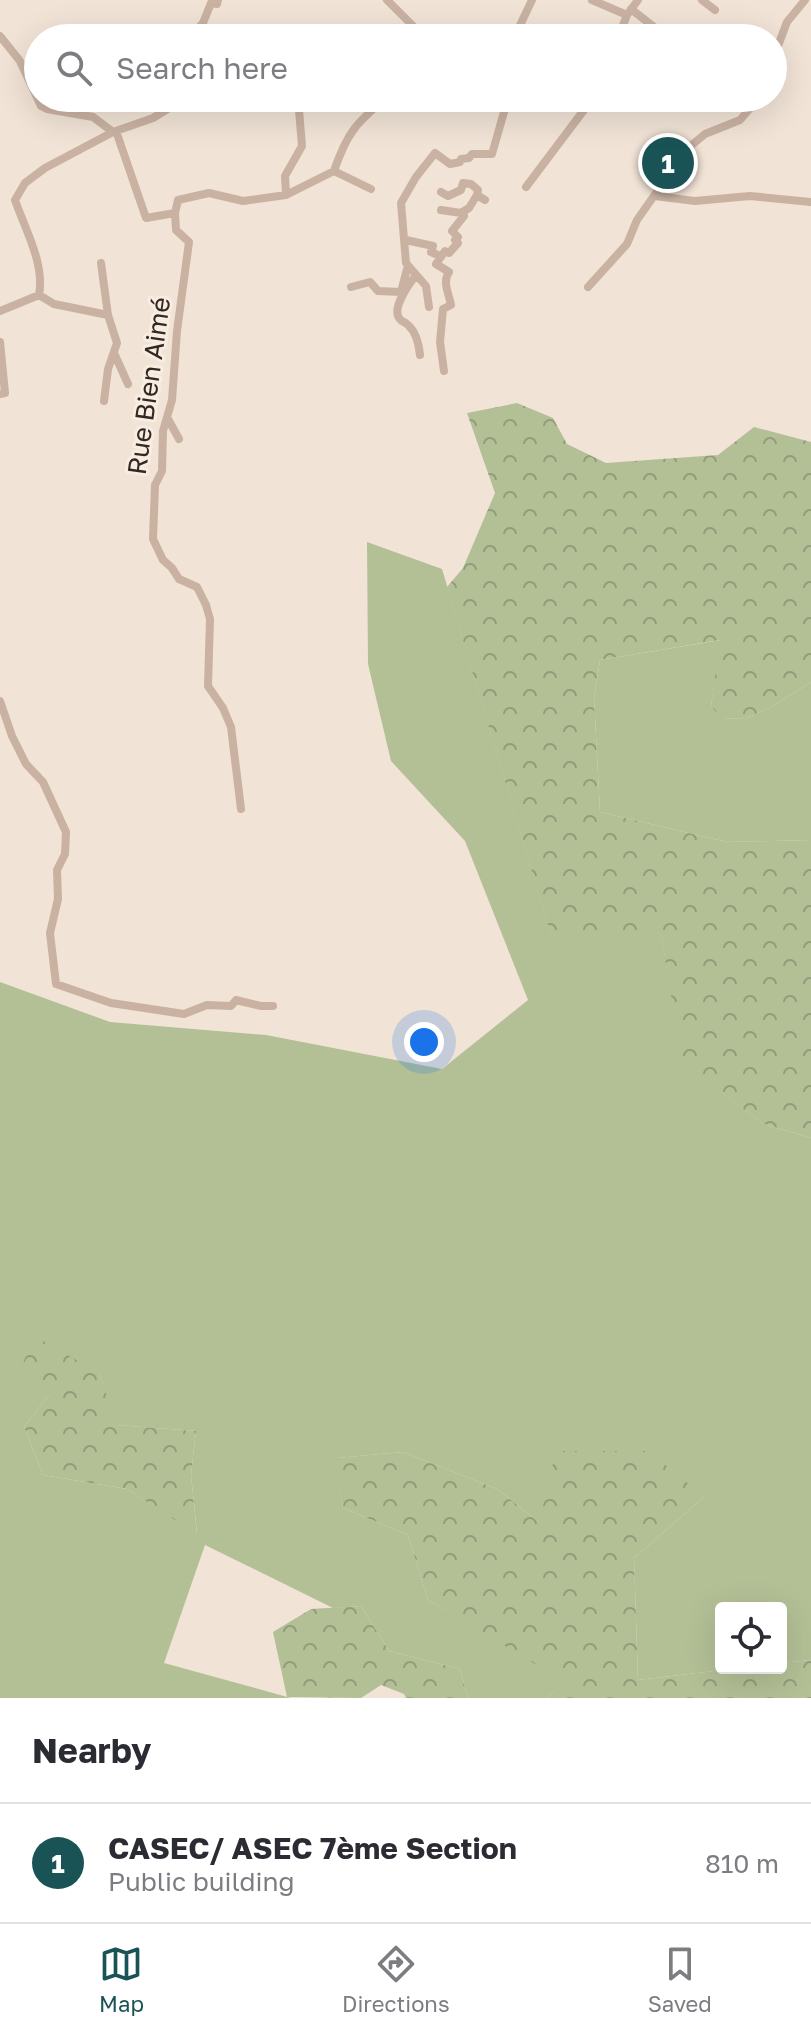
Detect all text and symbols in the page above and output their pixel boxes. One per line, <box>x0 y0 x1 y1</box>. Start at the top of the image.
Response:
search box <box>24 24 787 112</box>
icon: search <box>52 46 96 90</box>
text: Search here <box>116 50 288 86</box>
pin: 1 <box>642 133 694 193</box>
street label: Rue Bien Aimé <box>121 295 176 477</box>
your location <box>404 1022 444 1062</box>
map controls <box>715 1602 787 1674</box>
button: locate <box>715 1602 787 1674</box>
text: Nearby <box>32 1730 152 1770</box>
text: CASEC/ ASEC 7ème Section <box>108 1830 517 1866</box>
text: 1 <box>51 1848 65 1879</box>
text: 810 m <box>705 1848 779 1879</box>
text: Public building <box>108 1866 294 1897</box>
tab: Map <box>99 1942 144 2017</box>
tab: Directions <box>342 1942 450 2017</box>
tab: Saved <box>648 1942 712 2017</box>

